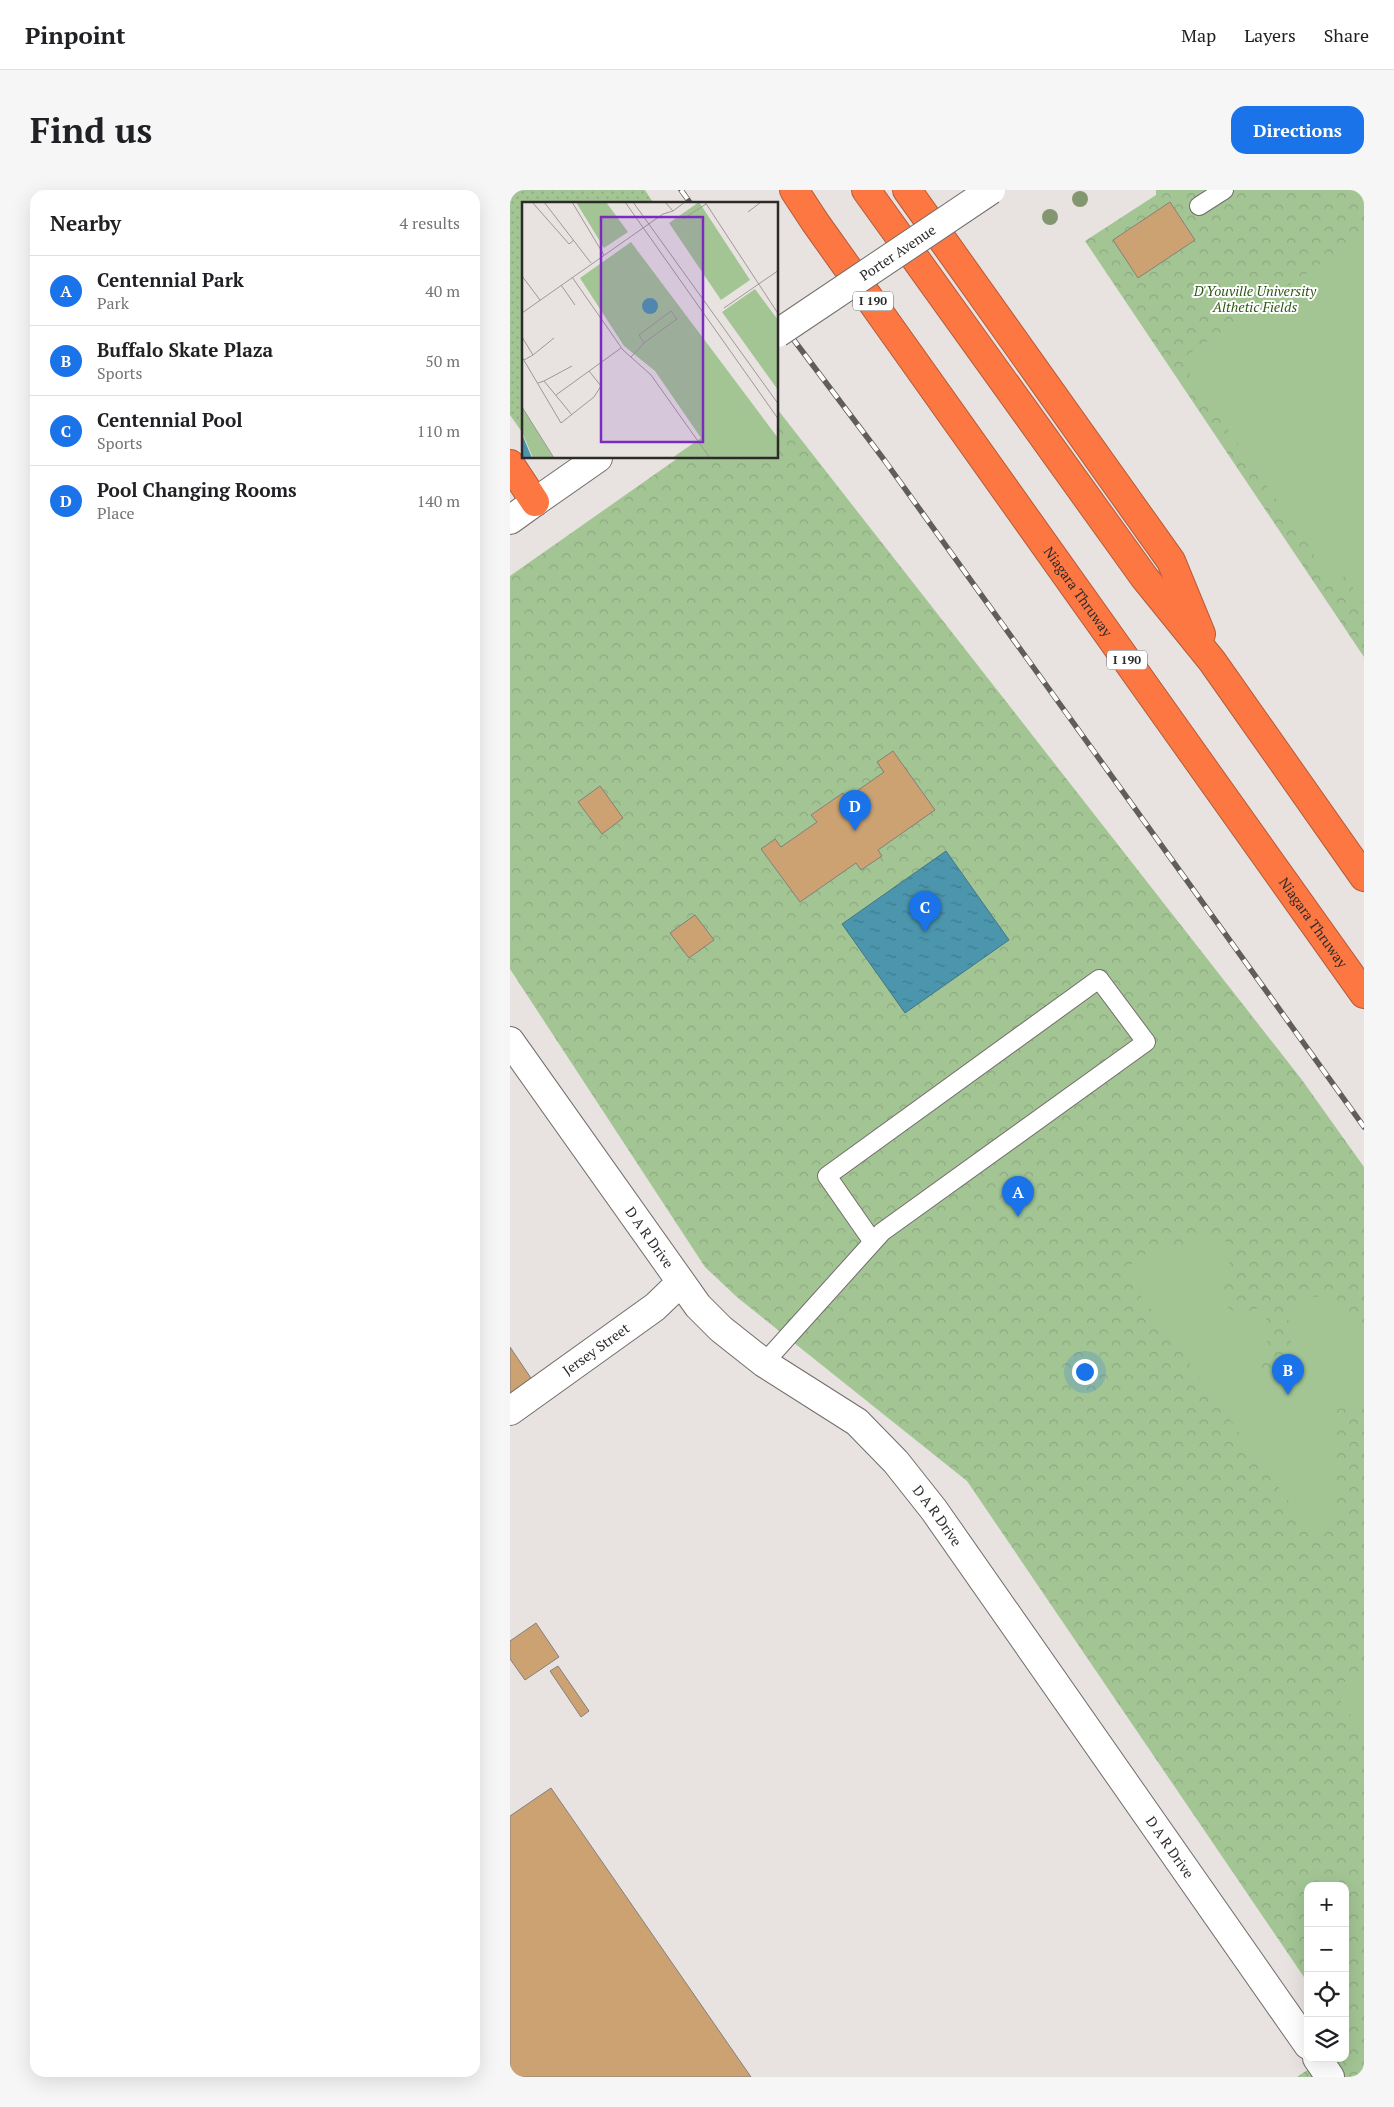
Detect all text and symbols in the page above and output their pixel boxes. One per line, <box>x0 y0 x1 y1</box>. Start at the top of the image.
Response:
text: Pinpoint <box>25 19 126 51</box>
text: Map <box>1181 23 1216 47</box>
text: Layers <box>1244 23 1296 47</box>
text: Share <box>1324 23 1369 47</box>
button: Directions <box>1231 106 1364 154</box>
text: Find us <box>30 107 152 153</box>
inset map <box>522 202 779 459</box>
text: Nearby <box>50 209 121 237</box>
text: 4 results <box>400 212 460 234</box>
street label: Porter Avenue <box>856 220 939 285</box>
text: Centennial Park <box>97 267 244 292</box>
text: A <box>60 280 72 302</box>
text: 40 m <box>425 280 460 302</box>
park label: D'Youville University Althetic Fields <box>1193 281 1317 316</box>
text: Park <box>97 292 129 314</box>
road number: I 190 <box>853 292 893 310</box>
text: Buffalo Skate Plaza <box>97 337 273 362</box>
text: B <box>61 350 71 372</box>
text: 50 m <box>425 350 460 372</box>
text: Sports <box>97 362 143 384</box>
text: Centennial Pool <box>97 407 242 432</box>
text: C <box>61 420 71 442</box>
text: 110 m <box>417 420 460 442</box>
text: Sports <box>97 432 143 454</box>
text: Pool Changing Rooms <box>97 477 297 502</box>
text: D <box>60 490 72 512</box>
text: 140 m <box>417 490 460 512</box>
text: Place <box>97 502 135 524</box>
street label: Niagara Thruway <box>1040 543 1118 641</box>
road number: I 190 <box>1107 650 1147 670</box>
pin: D <box>839 790 871 831</box>
street label: Niagara Thruway <box>1275 873 1353 972</box>
pin: C <box>909 891 941 932</box>
pin: A <box>1002 1176 1034 1217</box>
street label: D A R Drive <box>621 1203 678 1272</box>
street label: Jersey Street <box>559 1318 634 1379</box>
pin: B <box>1272 1354 1304 1395</box>
your location <box>1072 1359 1098 1385</box>
street label: D A R Drive <box>909 1481 966 1550</box>
street label: D A R Drive <box>1142 1812 1198 1882</box>
map controls <box>1304 1882 1349 2062</box>
button: + <box>1304 1882 1349 1927</box>
button: − <box>1304 1927 1349 1972</box>
button: locate <box>1304 1972 1349 2017</box>
button: layers <box>1304 2017 1349 2062</box>

